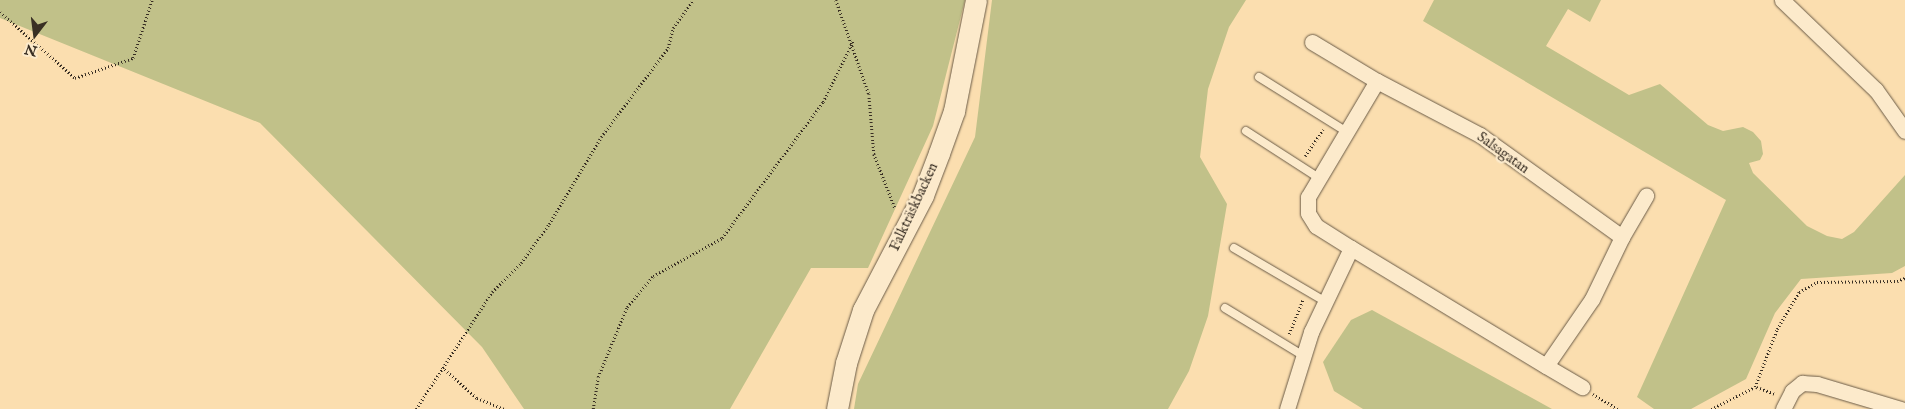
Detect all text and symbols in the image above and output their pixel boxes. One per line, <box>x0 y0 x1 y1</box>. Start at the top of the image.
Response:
north arrow <box>10 10 60 60</box>
text: N <box>23 39 39 60</box>
street label: Salsagatan <box>1474 129 1532 177</box>
street label: Falkträskbacken <box>886 160 942 254</box>

